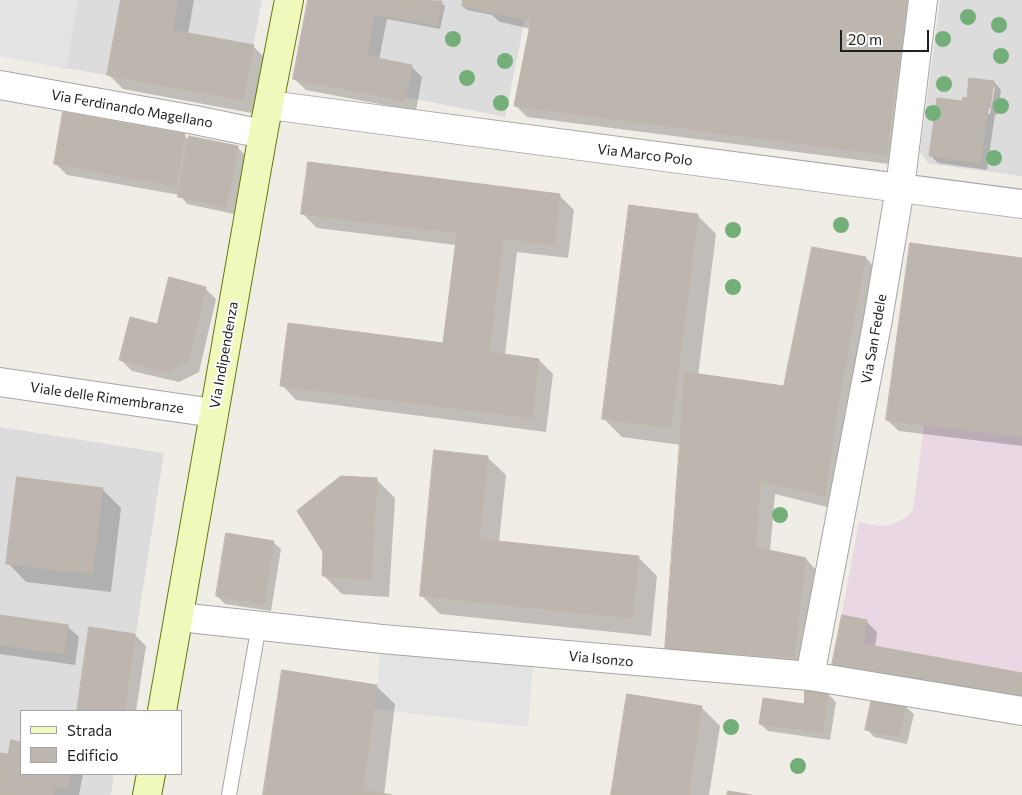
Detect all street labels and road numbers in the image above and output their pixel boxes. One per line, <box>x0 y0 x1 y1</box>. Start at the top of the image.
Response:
street label: Via Ferdinando Magellano <box>50 86 214 132</box>
street label: Via Marco Polo <box>596 141 694 169</box>
street label: Via San Fedele <box>858 293 890 385</box>
street label: Via Indipendenza <box>206 300 242 410</box>
street label: Viale delle Rimembranze <box>29 379 185 417</box>
street label: Via Isonzo <box>568 648 634 670</box>

